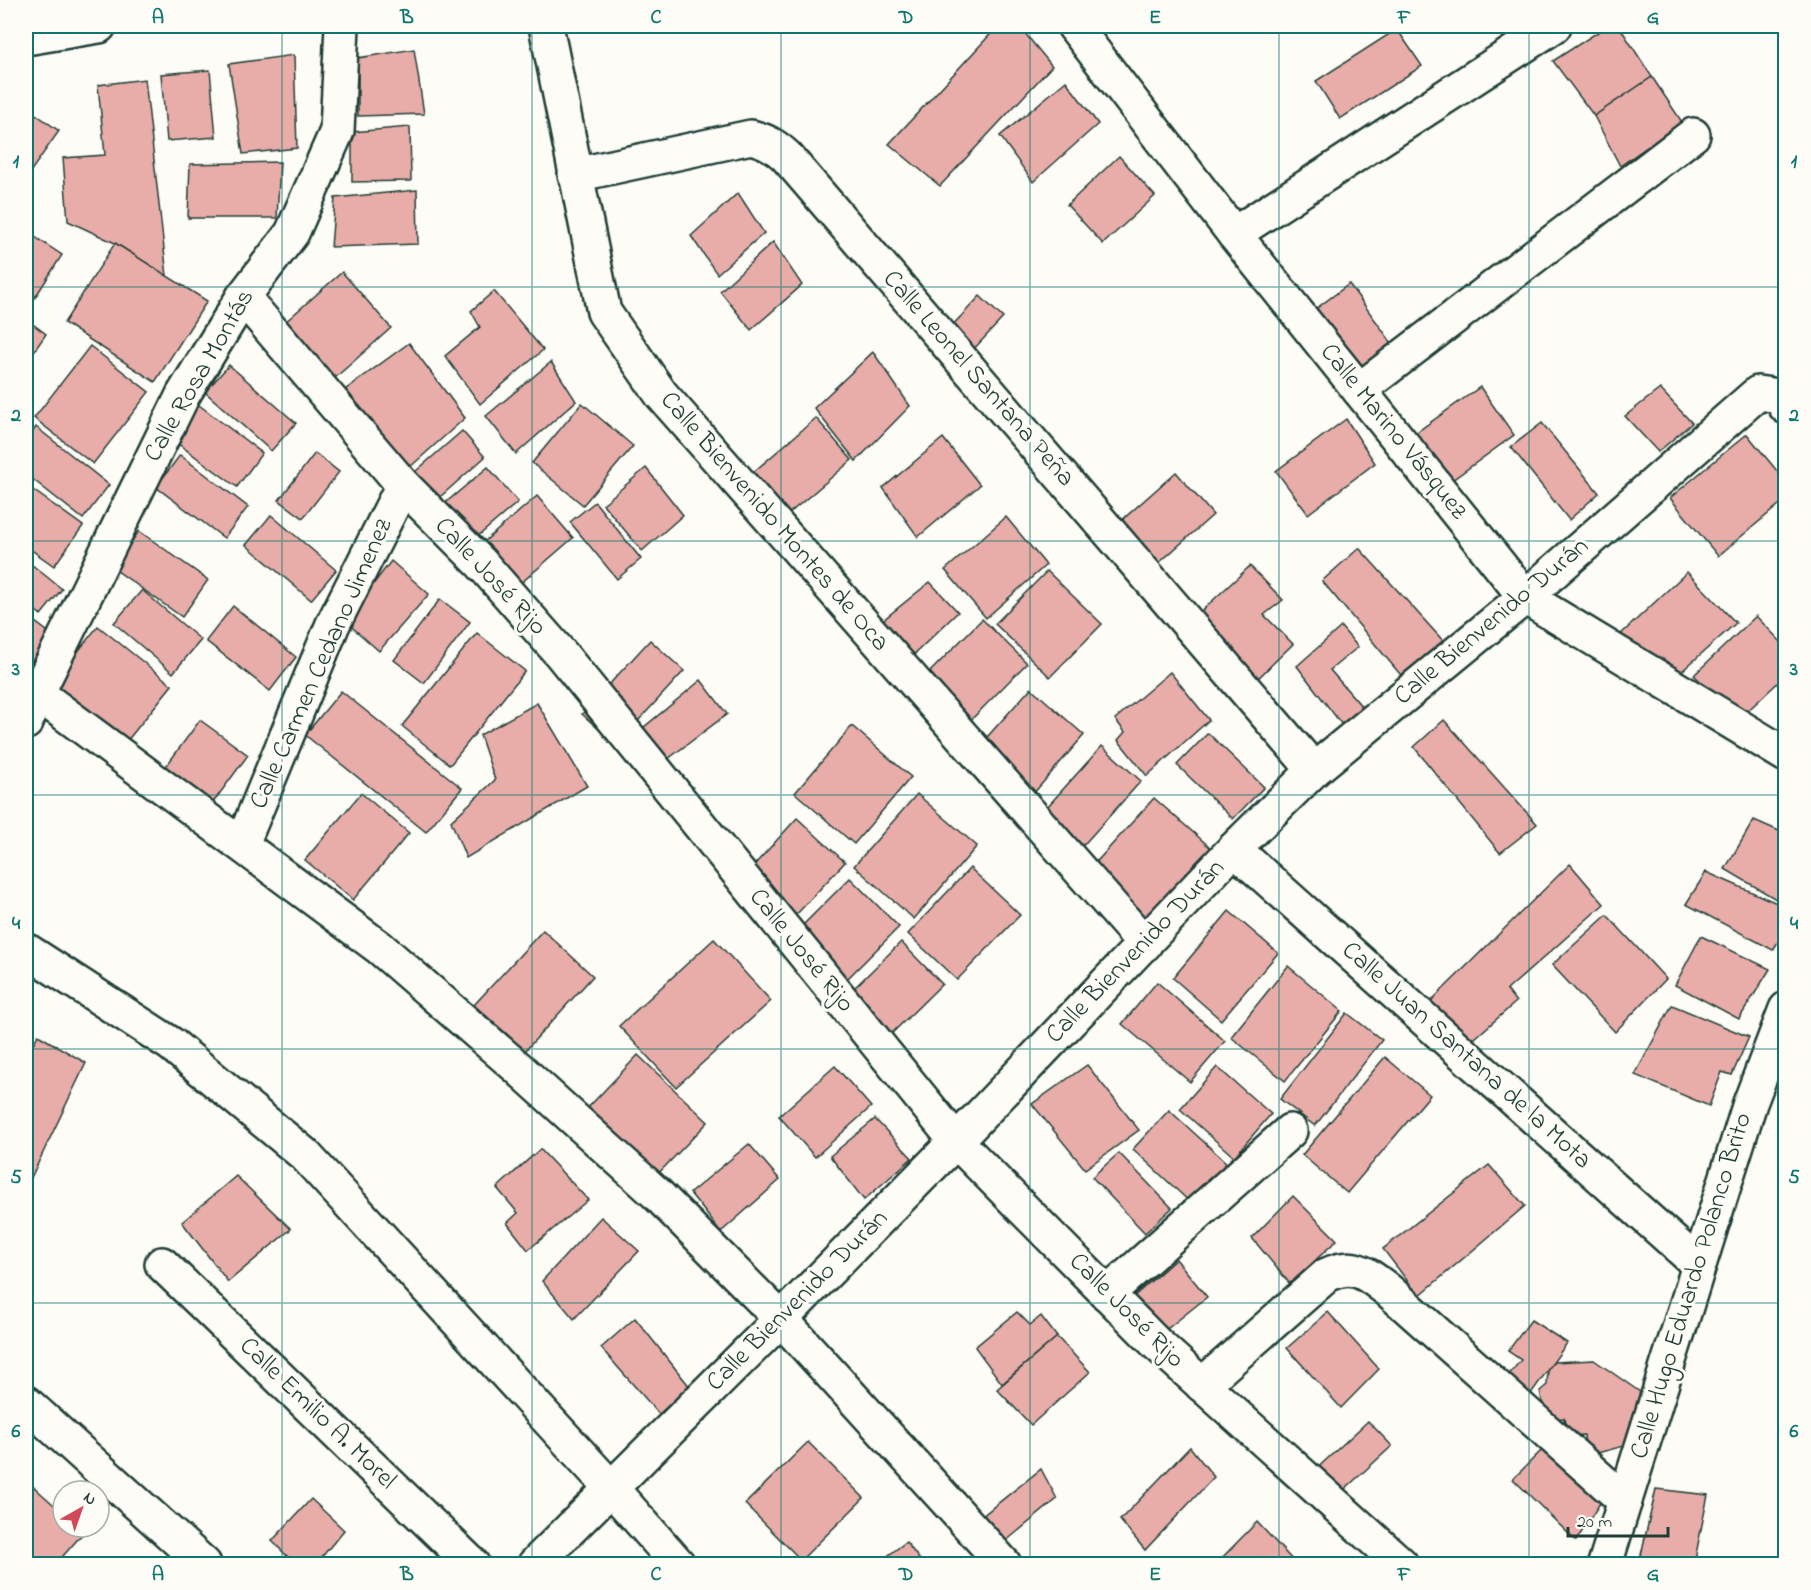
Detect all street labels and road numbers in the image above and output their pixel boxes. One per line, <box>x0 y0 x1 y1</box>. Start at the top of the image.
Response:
street label: Calle Leonel Santana Peña <box>873 262 1083 496</box>
street label: Calle Rosa Montás <box>135 282 265 470</box>
street label: Calle Marino Vásquez <box>1310 336 1476 528</box>
street label: Calle Bienvenido Montes de Oca <box>650 383 898 661</box>
street label: Calle José Rijo <box>425 509 555 645</box>
street label: Calle Carmen Cedano Jimenez <box>241 512 403 815</box>
street label: Calle Bienvenido Durán <box>1386 529 1598 715</box>
street label: Calle Bienvenido Durán <box>1037 851 1235 1053</box>
street label: Calle José Rijo <box>739 881 863 1021</box>
street label: Calle Juan Santana de la Mota <box>1332 933 1600 1179</box>
street label: Calle Hugo Eduardo Polanco Brito <box>1621 1108 1763 1464</box>
street label: Calle Bienvenido Durán <box>698 1201 898 1401</box>
street label: Calle José Rijo <box>1059 1244 1193 1378</box>
street label: Calle Emilio A. Morel <box>230 1329 404 1499</box>

